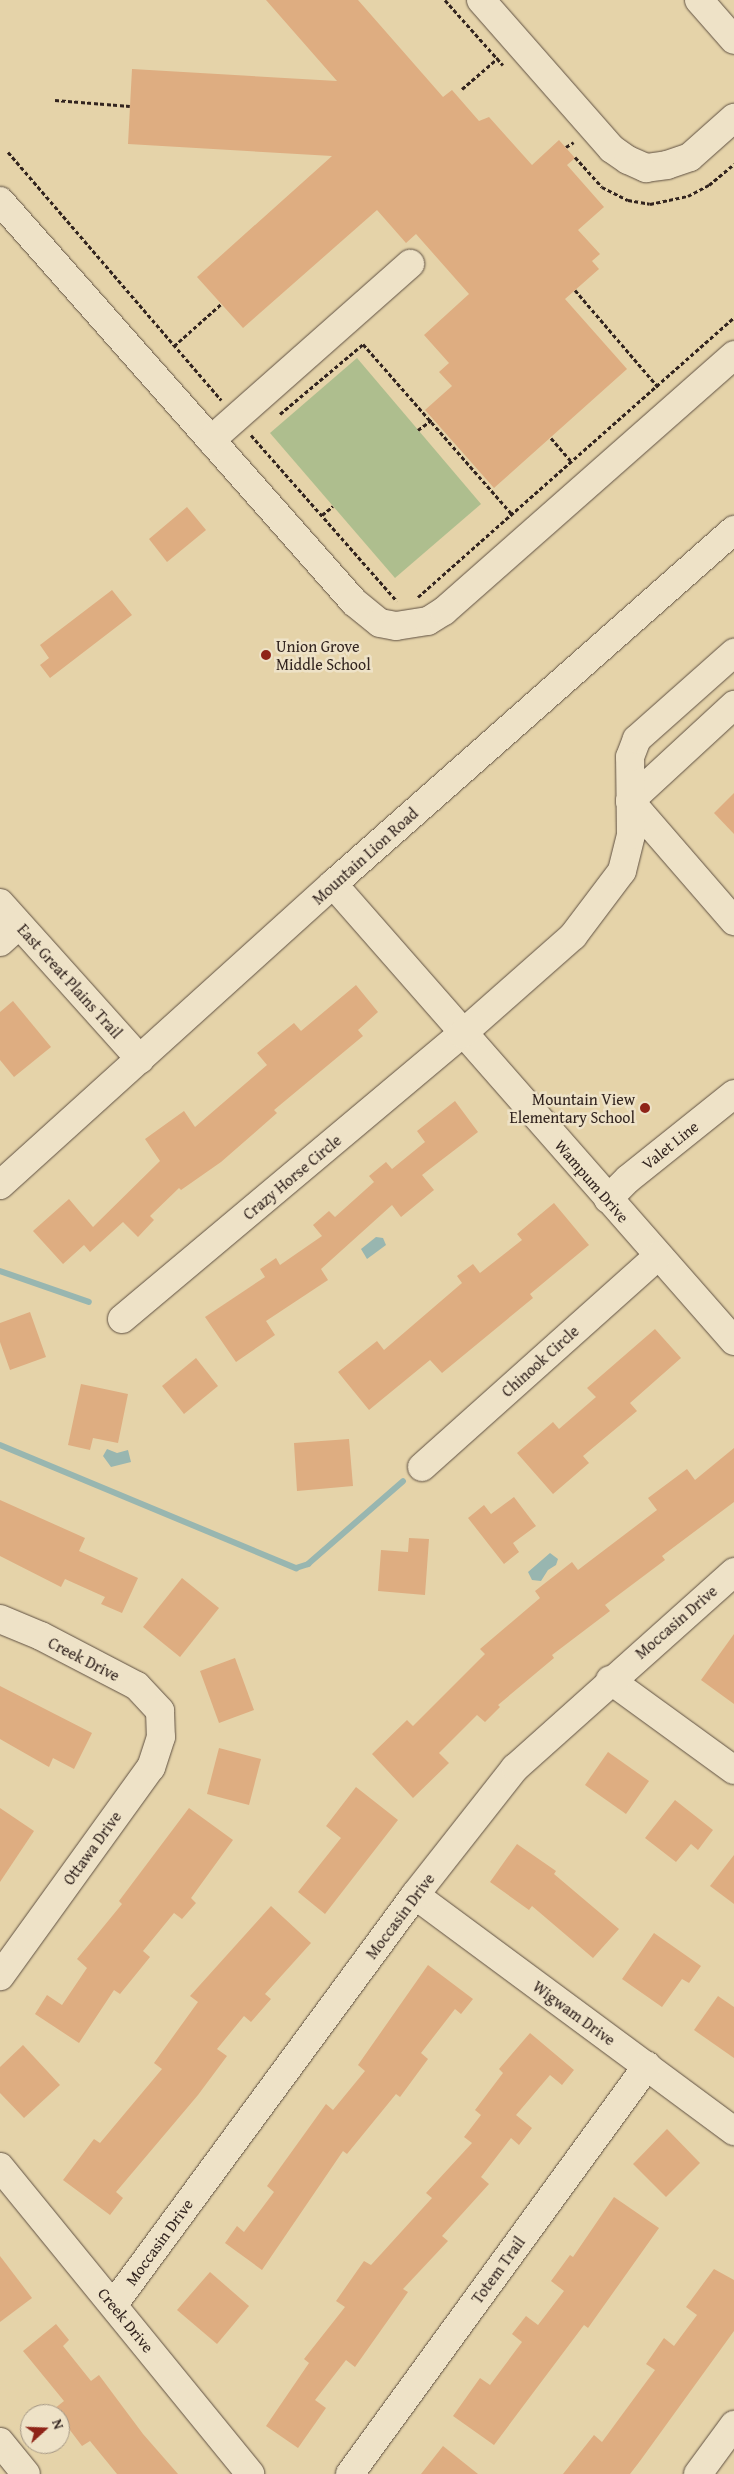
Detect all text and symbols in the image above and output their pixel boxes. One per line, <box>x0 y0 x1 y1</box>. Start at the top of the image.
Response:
place label: Union Grove Middle School <box>276 636 371 674</box>
marker: Union Grove Middle School <box>260 649 272 661</box>
street label: Mountain Lion Road <box>308 804 422 908</box>
street label: East Great Plains Trail <box>14 920 126 1042</box>
place label: Mountain View Elementary School <box>510 1089 635 1127</box>
marker: Mountain View Elementary School <box>639 1102 651 1114</box>
street label: Valet Line <box>638 1116 702 1174</box>
street label: Crazy Horse Circle <box>239 1130 345 1224</box>
street label: Wampum Drive <box>551 1136 633 1226</box>
street label: Chinook Circle <box>497 1321 583 1401</box>
street label: Moccasin Drive <box>631 1581 721 1663</box>
street label: Creek Drive <box>45 1633 123 1685</box>
street label: Ottawa Drive <box>59 1807 125 1889</box>
street label: Moccasin Drive <box>362 1869 438 1963</box>
street label: Wigwam Drive <box>529 1977 619 2049</box>
street label: Moccasin Drive <box>121 2195 197 2289</box>
street label: Totem Trail <box>467 2233 529 2307</box>
street label: Creek Drive <box>94 2284 158 2356</box>
north arrow <box>20 2404 70 2454</box>
text: N <box>47 2416 69 2432</box>

